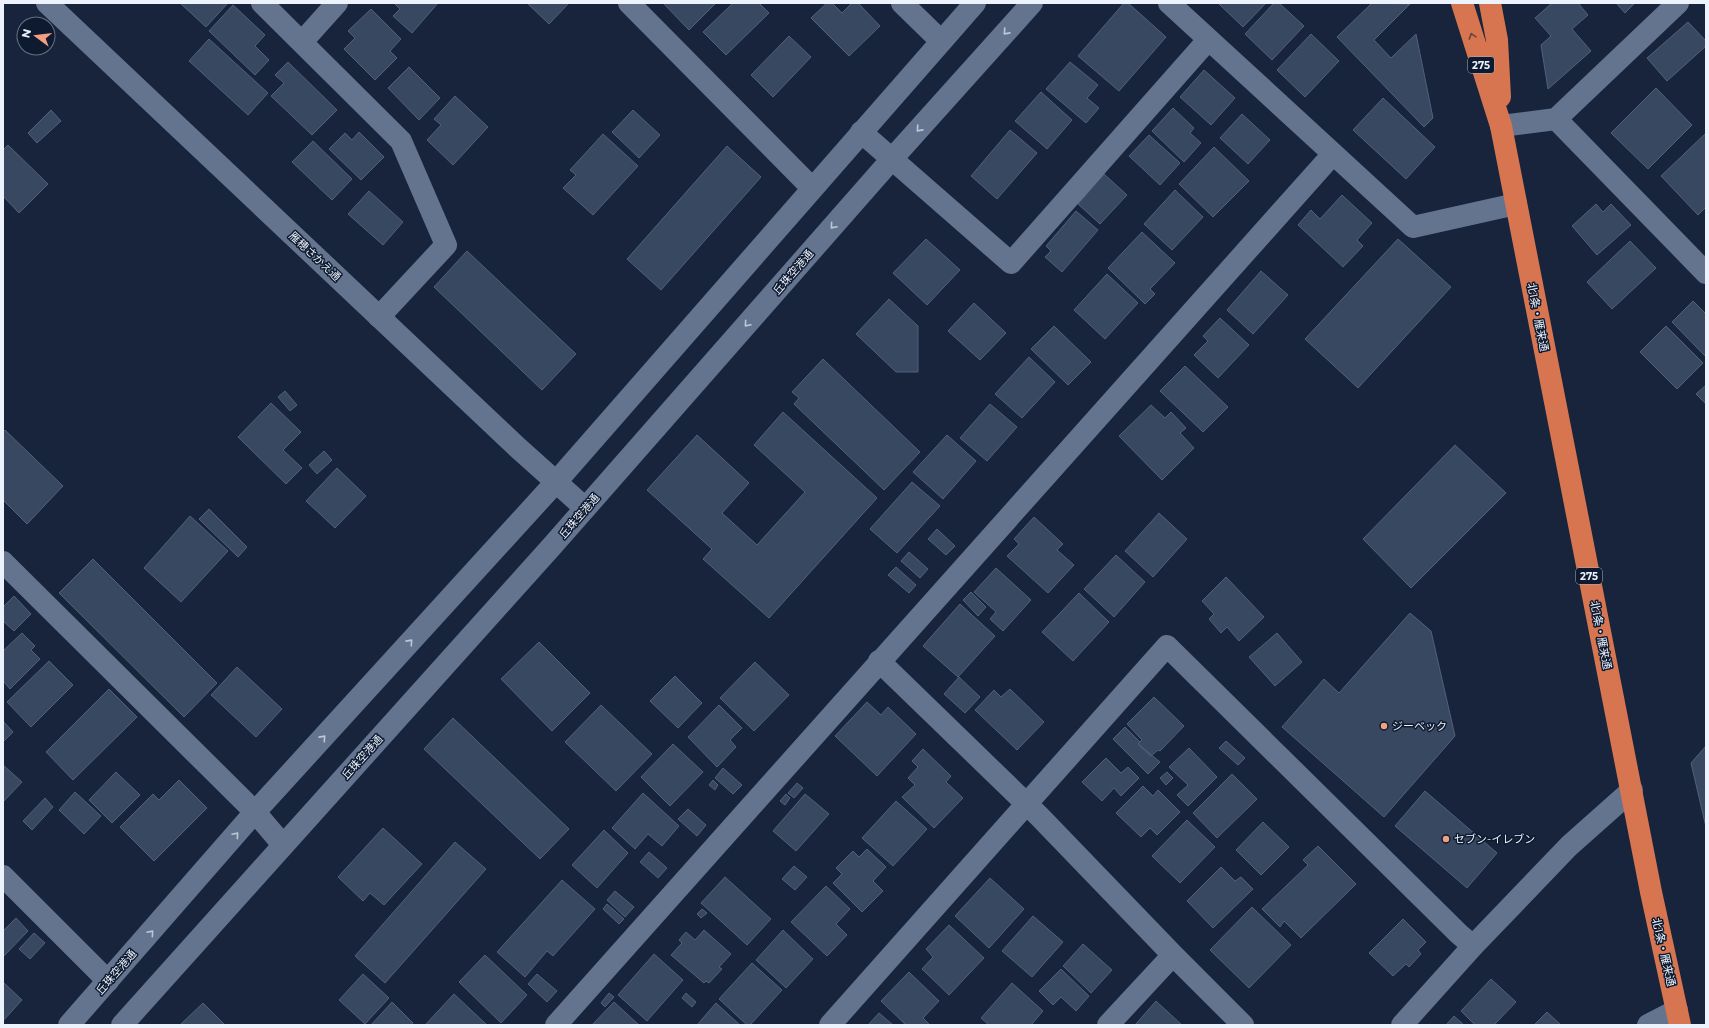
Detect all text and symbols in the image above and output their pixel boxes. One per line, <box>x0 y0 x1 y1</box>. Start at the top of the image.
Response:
north arrow <box>16 16 56 56</box>
text: N <box>18 27 34 40</box>
one-way arrow <box>1003 27 1010 35</box>
one-way arrow <box>1468 32 1477 39</box>
road number: 275 <box>1468 57 1494 73</box>
one-way arrow <box>916 124 924 132</box>
one-way arrow <box>831 222 838 229</box>
street label: 雁穂さかえ通 <box>286 228 344 284</box>
street label: 丘珠空港通 <box>770 247 816 297</box>
street label: 北1条・雁来通 <box>1524 281 1552 353</box>
one-way arrow <box>745 319 752 327</box>
street label: 丘珠空港通 <box>556 491 602 541</box>
road number: 275 <box>1576 568 1602 584</box>
street label: 北1条・雁来通 <box>1587 599 1615 671</box>
one-way arrow <box>405 639 413 647</box>
place label: ジーベック <box>1392 719 1447 733</box>
marker: ジーベック <box>1379 721 1389 731</box>
street label: 丘珠空港通 <box>338 732 386 782</box>
one-way arrow <box>318 735 325 743</box>
one-way arrow <box>231 832 238 839</box>
place label: セブン-イレブン <box>1454 832 1535 846</box>
marker: セブン-イレブン <box>1441 834 1451 844</box>
street label: 北1条・雁来通 <box>1649 916 1679 988</box>
one-way arrow <box>146 930 153 937</box>
street label: 丘珠空港通 <box>93 947 139 997</box>

